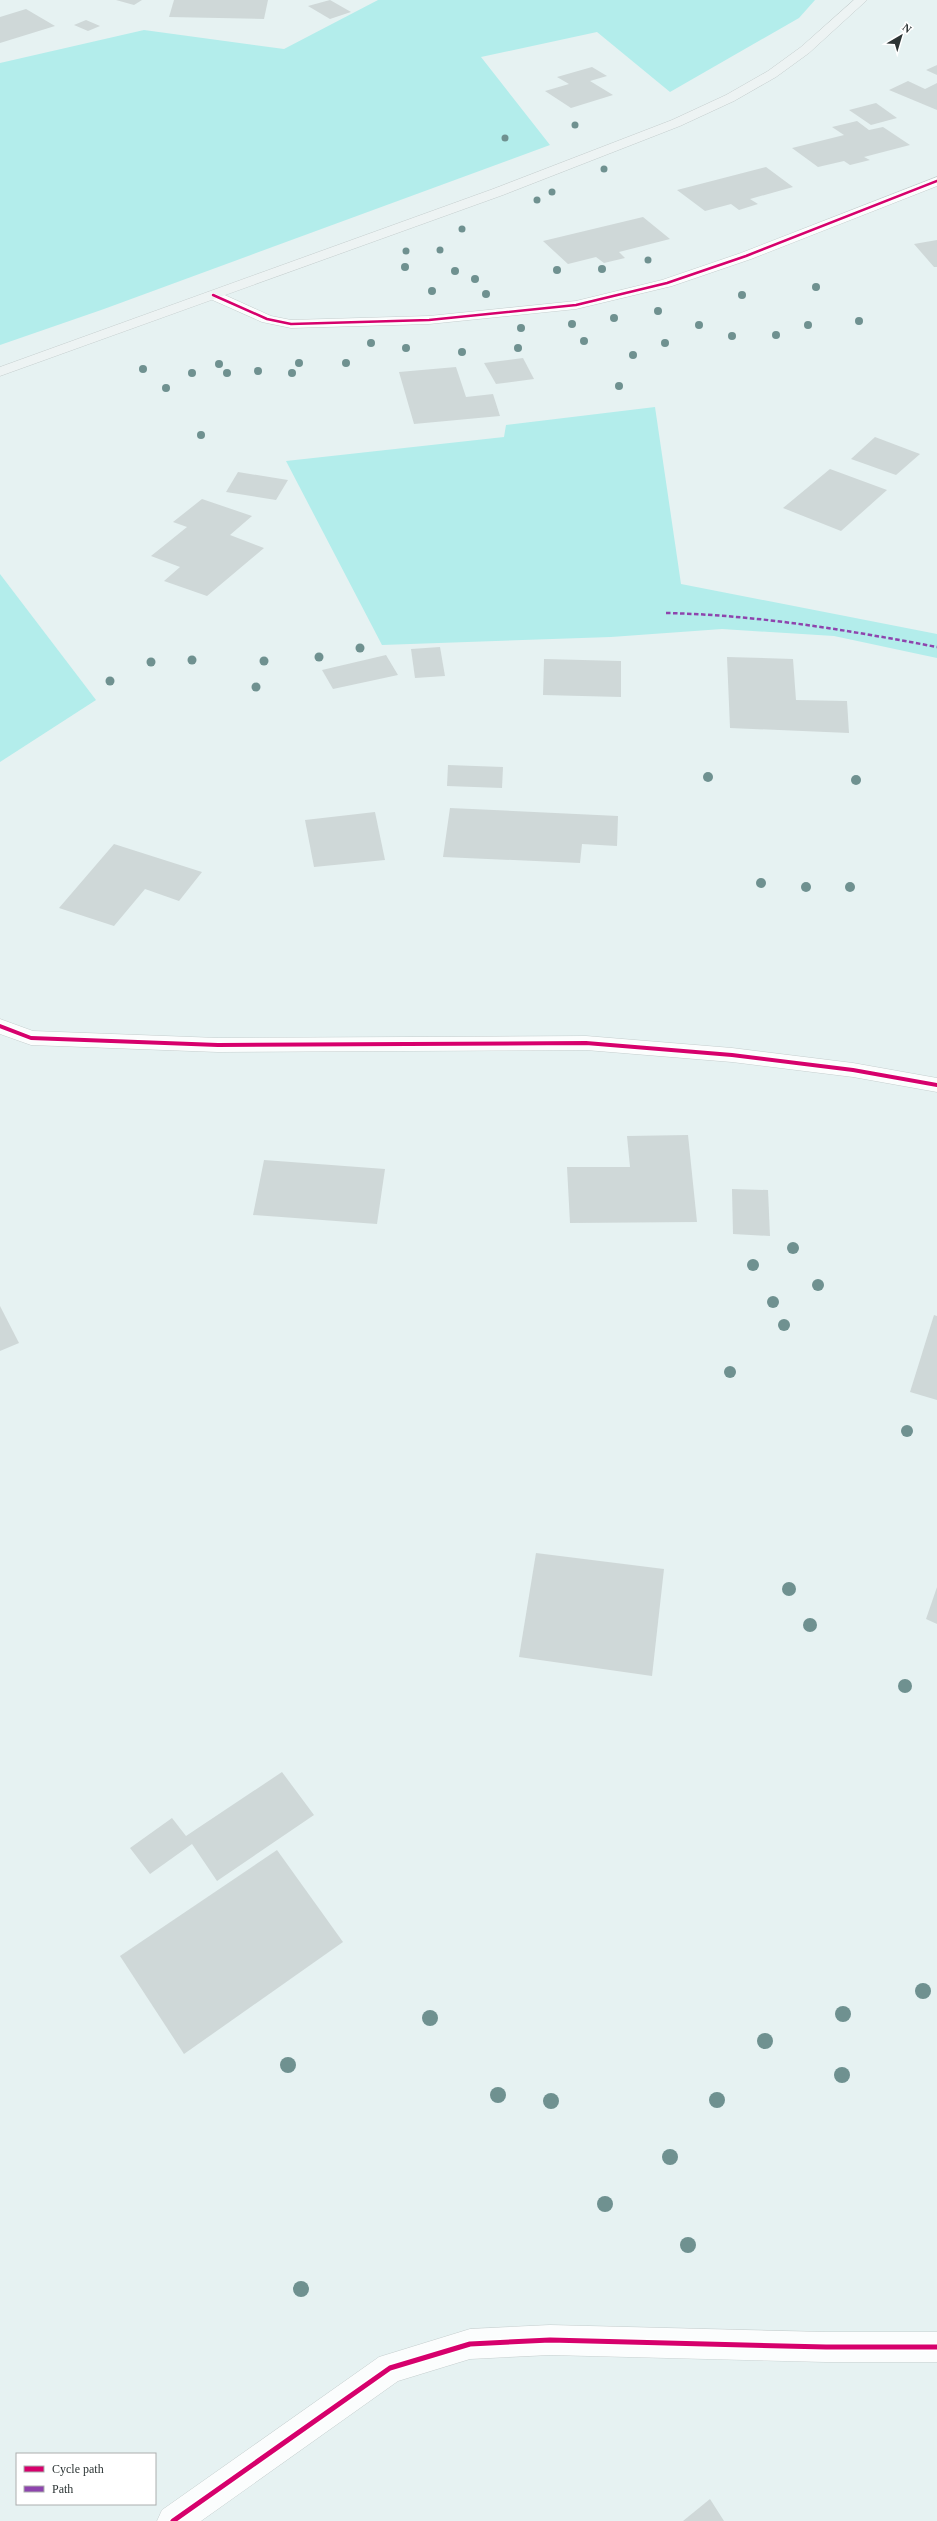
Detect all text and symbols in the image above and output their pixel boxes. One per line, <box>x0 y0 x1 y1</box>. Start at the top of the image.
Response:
north arrow <box>881 16 921 56</box>
text: N <box>900 21 914 35</box>
legend <box>16 2453 156 2505</box>
text: Cycle path <box>52 2462 104 2476</box>
text: Path <box>52 2482 73 2496</box>

